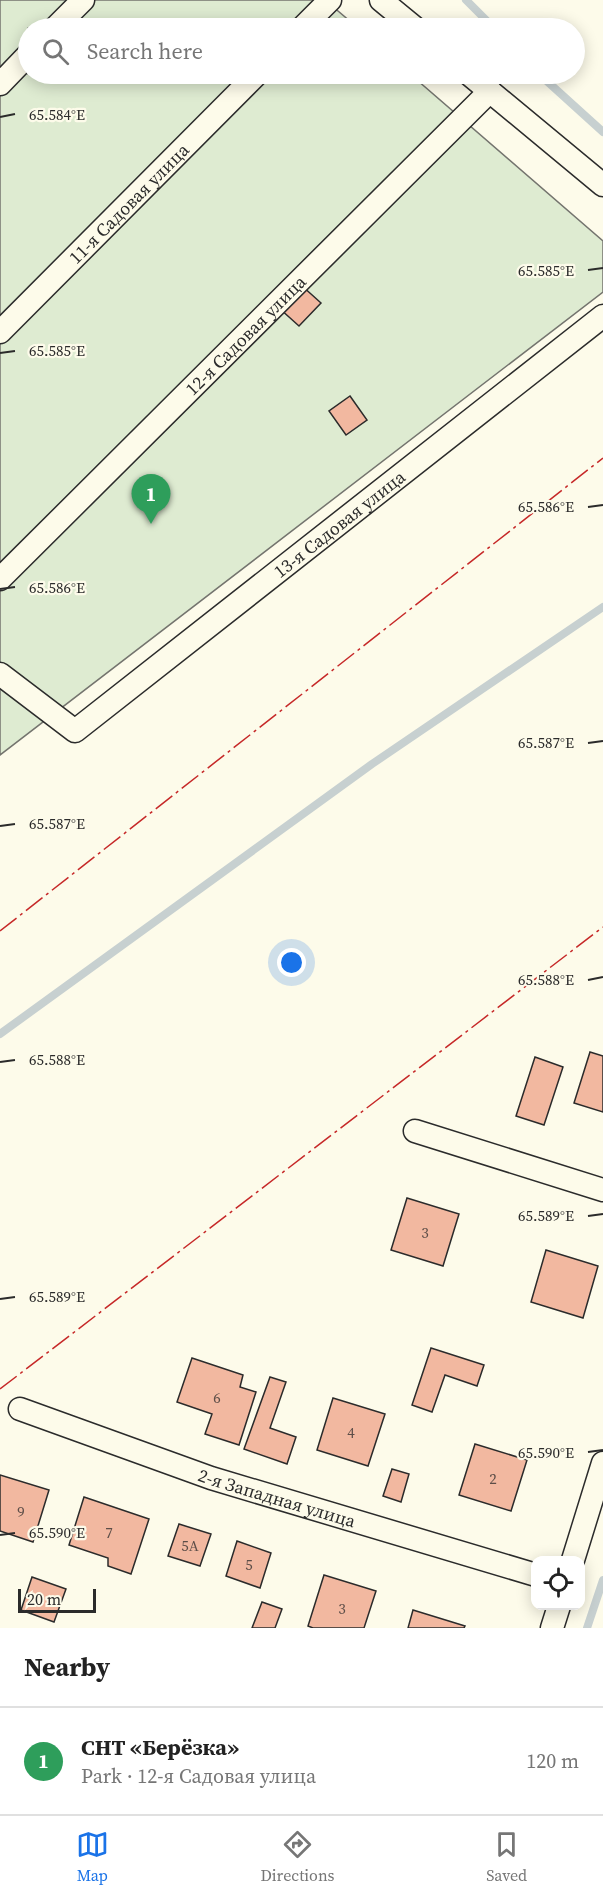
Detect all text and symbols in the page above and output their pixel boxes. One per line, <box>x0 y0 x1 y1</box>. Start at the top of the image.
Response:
search box <box>18 18 585 84</box>
icon: search <box>39 35 72 68</box>
text: Search here <box>87 36 203 66</box>
text: 65.584°E <box>29 104 85 125</box>
street label: 11-я Садовая улица <box>63 137 195 269</box>
text: 65.585°E <box>518 260 574 281</box>
street label: 12-я Садовая улица <box>179 269 312 401</box>
text: 65.585°E <box>29 340 85 361</box>
street label: 13-я Садовая улица <box>268 463 411 583</box>
pin: 1 <box>132 474 170 524</box>
text: 65.586°E <box>518 496 574 517</box>
text: 65.586°E <box>29 577 85 598</box>
text: 65.587°E <box>518 732 574 753</box>
text: 65.587°E <box>29 813 85 834</box>
your location <box>277 948 306 977</box>
text: 65.588°E <box>518 969 574 990</box>
text: 65.588°E <box>29 1049 85 1070</box>
text: 65.589°E <box>518 1205 574 1226</box>
house number: 3 <box>421 1222 429 1243</box>
text: 65.589°E <box>29 1286 85 1307</box>
house number: 6 <box>213 1387 221 1408</box>
house number: 4 <box>347 1422 355 1443</box>
text: 65.590°E <box>518 1442 574 1463</box>
street label: 2-я Западная улица <box>195 1462 360 1533</box>
house number: 2 <box>489 1468 497 1489</box>
house number: 9 <box>17 1501 25 1522</box>
text: 65.590°E <box>29 1522 85 1543</box>
house number: 7 <box>105 1522 113 1543</box>
house number: 5А <box>181 1535 199 1556</box>
house number: 5 <box>245 1554 253 1575</box>
map controls <box>531 1556 585 1610</box>
button: locate <box>531 1556 585 1610</box>
scale bar <box>18 1586 96 1614</box>
text: 20 m <box>27 1588 61 1610</box>
house number: 3 <box>338 1598 346 1619</box>
text: Nearby <box>24 1649 110 1685</box>
text: СНТ «Берёзка» <box>81 1732 239 1762</box>
text: 1 <box>38 1747 49 1775</box>
text: 120 m <box>526 1747 579 1775</box>
text: Park · 12-я Садовая улица <box>81 1762 316 1790</box>
tab: Map <box>76 1828 109 1886</box>
tab: Directions <box>260 1828 335 1886</box>
tab: Saved <box>486 1828 527 1886</box>

